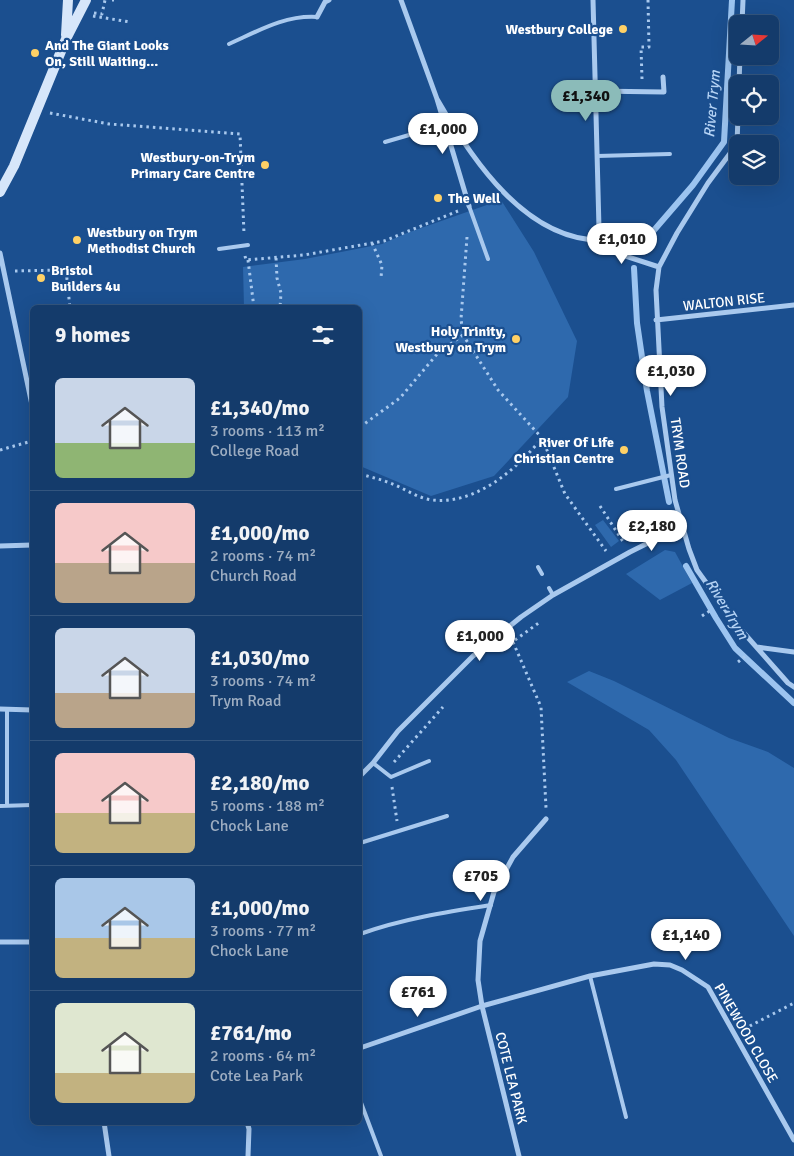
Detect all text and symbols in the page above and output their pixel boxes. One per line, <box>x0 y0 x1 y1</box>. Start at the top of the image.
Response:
north arrow <box>729 15 779 65</box>
map controls <box>729 15 779 185</box>
place label: Westbury College <box>506 21 613 38</box>
marker: Westbury College <box>617 23 629 35</box>
place label: And The Giant Looks On, Still Waiting... <box>45 37 169 70</box>
marker: And The Giant Looks On, Still Waiting... <box>29 47 41 59</box>
water label: River Trym <box>700 69 724 138</box>
button: locate <box>729 75 779 125</box>
pin: £1,340 <box>545 80 627 122</box>
text: £1,340 <box>562 86 610 106</box>
pin: £1,000 <box>402 112 484 155</box>
text: £1,000 <box>419 119 467 139</box>
button: layers <box>729 135 779 185</box>
place label: Westbury-on-Trym Primary Care Centre <box>131 149 255 182</box>
marker: Westbury-on-Trym Primary Care Centre <box>259 159 271 171</box>
place label: The Well <box>448 190 501 207</box>
marker: The Well <box>432 192 444 204</box>
pin: £1,010 <box>581 222 663 265</box>
place label: Westbury on Trym Methodist Church <box>87 224 198 257</box>
text: £1,010 <box>598 229 646 249</box>
marker: Westbury on Trym Methodist Church <box>71 234 83 246</box>
place label: Bristol Builders 4u <box>51 262 121 295</box>
marker: Bristol Builders 4u <box>35 272 47 284</box>
street label: WALTON RISE <box>682 289 766 315</box>
icon: filters <box>309 321 337 349</box>
text: 9 homes <box>55 322 130 348</box>
place label: Holy Trinity, Westbury on Trym <box>395 323 506 356</box>
marker: Holy Trinity, Westbury on Trym <box>510 333 522 345</box>
pin: £1,030 <box>630 354 712 397</box>
text: £1,030 <box>647 361 695 381</box>
text: £1,340/mo <box>210 395 309 421</box>
icon: home <box>95 398 155 458</box>
street label: TRYM ROAD <box>667 417 693 489</box>
text: 3 rooms · 113 m² <box>210 421 325 441</box>
place label: River Of Life Christian Centre <box>514 434 614 467</box>
text: College Road <box>210 441 299 461</box>
marker: River Of Life Christian Centre <box>618 444 630 456</box>
pin: £2,180 <box>611 510 693 552</box>
text: £2,180 <box>628 516 676 536</box>
text: £1,000/mo <box>210 520 309 546</box>
icon: home <box>95 523 155 583</box>
text: 2 rooms · 74 m² <box>210 546 316 566</box>
text: Church Road <box>210 566 297 586</box>
water label: River Trym <box>702 575 753 643</box>
pin: £1,000 <box>439 620 521 662</box>
text: £1,000 <box>456 626 504 646</box>
text: £1,030/mo <box>210 645 309 671</box>
icon: home <box>95 648 155 708</box>
text: 3 rooms · 74 m² <box>210 671 316 691</box>
text: Trym Road <box>210 691 281 711</box>
text: £2,180/mo <box>210 770 309 796</box>
icon: home <box>95 773 155 833</box>
text: 5 rooms · 188 m² <box>210 796 325 816</box>
text: Chock Lane <box>210 816 289 836</box>
pin: £705 <box>451 860 511 902</box>
text: £705 <box>464 866 498 886</box>
text: £1,000/mo <box>210 895 309 921</box>
icon: home <box>95 898 155 958</box>
pin: £1,140 <box>645 918 727 961</box>
text: 3 rooms · 77 m² <box>210 921 316 941</box>
text: £1,140 <box>662 925 710 945</box>
text: Chock Lane <box>210 941 289 961</box>
pin: £761 <box>388 976 448 1018</box>
street label: PINEWOOD CLOSE <box>711 980 781 1086</box>
text: £761 <box>401 982 435 1002</box>
text: £761/mo <box>210 1020 292 1046</box>
icon: home <box>95 1023 155 1083</box>
street label: COTE LEA PARK <box>491 1030 531 1126</box>
text: 2 rooms · 64 m² <box>210 1046 316 1066</box>
text: Cote Lea Park <box>210 1066 303 1086</box>

